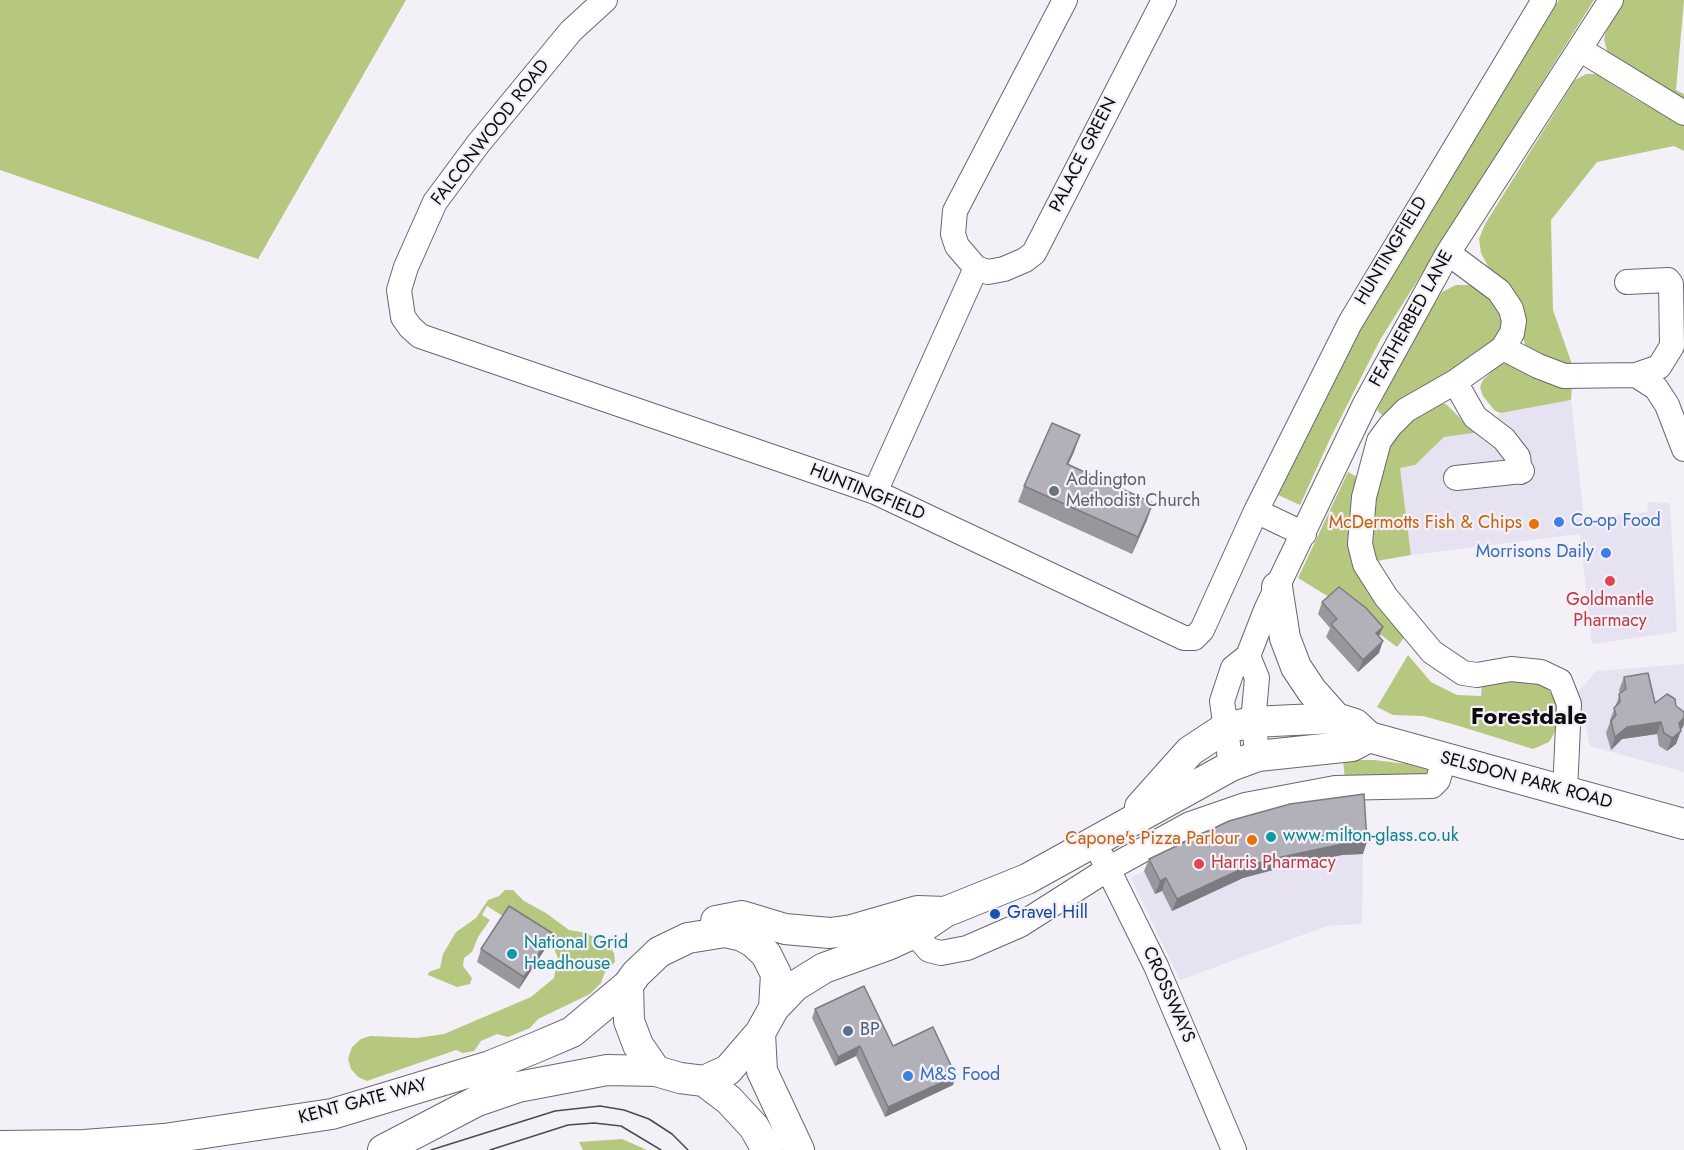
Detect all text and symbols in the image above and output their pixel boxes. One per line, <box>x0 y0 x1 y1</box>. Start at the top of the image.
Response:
street label: FALCONWOOD ROAD <box>427 56 555 210</box>
street label: PALACE GREEN <box>1046 94 1122 216</box>
street label: HUNTINGFIELD <box>1351 193 1433 309</box>
street label: FEATHERBED LANE <box>1366 247 1458 391</box>
street label: HUNTINGFIELD <box>806 460 928 526</box>
place label: Addington Methodist Church <box>1066 470 1201 512</box>
marker: Addington Methodist Church <box>1047 484 1061 498</box>
place label: Co-op Food <box>1571 511 1661 533</box>
place label: McDermotts Fish & Chips <box>1329 513 1522 535</box>
marker: Co-op Food <box>1552 515 1566 529</box>
marker: McDermotts Fish & Chips <box>1527 517 1541 531</box>
place label: Morrisons Daily <box>1476 542 1594 564</box>
marker: Morrisons Daily <box>1599 546 1613 560</box>
marker: Goldmantle Pharmacy <box>1603 574 1617 588</box>
place label: Goldmantle Pharmacy <box>1566 590 1654 632</box>
district label: Forestdale <box>1471 704 1587 732</box>
street label: SELSDON PARK ROAD <box>1437 748 1615 814</box>
place label: www.milton-glass.co.uk <box>1283 826 1459 848</box>
place label: Capone's Pizza Parlour <box>1065 829 1240 851</box>
marker: www.milton-glass.co.uk <box>1264 830 1278 844</box>
marker: Capone's Pizza Parlour <box>1245 833 1259 847</box>
place label: Harris Pharmacy <box>1211 853 1336 875</box>
marker: Harris Pharmacy <box>1192 857 1206 871</box>
place label: Gravel Hill <box>1007 903 1088 925</box>
marker: Gravel Hill <box>988 907 1002 921</box>
place label: National Grid Headhouse <box>524 933 628 976</box>
street label: CROSSWAYS <box>1137 944 1199 1046</box>
marker: National Grid Headhouse <box>505 947 519 961</box>
place label: BP <box>860 1020 880 1042</box>
marker: BP <box>841 1024 855 1038</box>
place label: M&S Food <box>920 1065 1000 1087</box>
marker: M&S Food <box>901 1069 915 1083</box>
street label: KENT GATE WAY <box>296 1074 430 1130</box>

